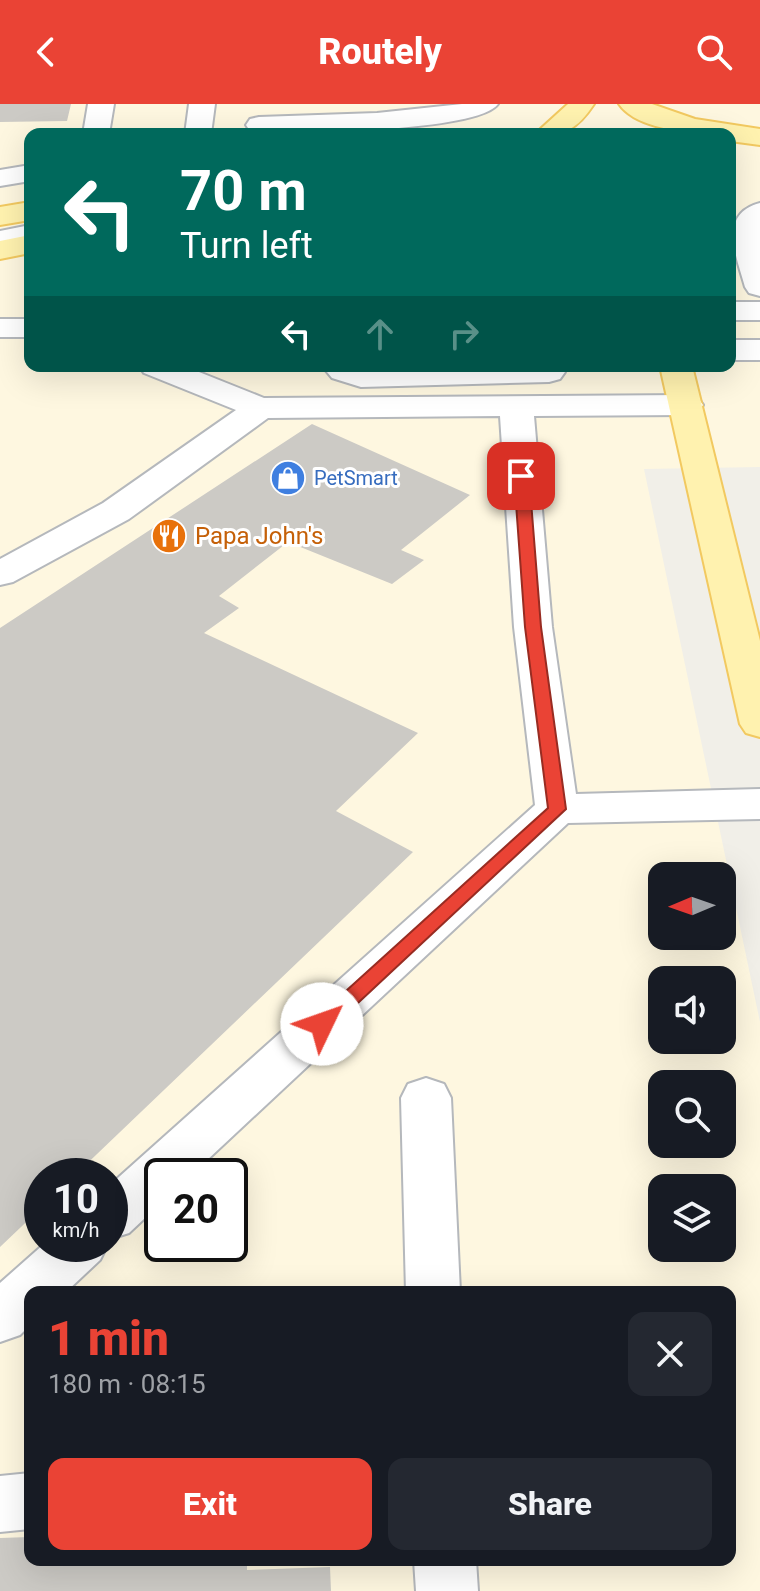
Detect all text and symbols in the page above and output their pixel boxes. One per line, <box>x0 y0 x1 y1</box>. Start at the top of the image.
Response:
icon: back <box>24 30 68 74</box>
icon: search <box>692 30 736 74</box>
text: Routely <box>318 31 442 73</box>
text: 70 m <box>180 158 307 224</box>
icon: left <box>48 160 152 264</box>
text: Turn left <box>180 225 313 267</box>
icon: left <box>274 312 318 356</box>
icon: ahead <box>358 312 402 356</box>
icon: right <box>442 312 486 356</box>
pin <box>487 442 555 510</box>
icon: arrive <box>499 454 543 498</box>
shop icon: PetSmart <box>269 459 307 497</box>
place label: PetSmart <box>314 466 398 490</box>
restaurant icon: Papa John's <box>150 517 188 555</box>
place label: Papa John's <box>195 522 323 550</box>
north arrow <box>648 862 736 950</box>
map controls <box>648 862 736 1262</box>
button: sound <box>648 966 736 1054</box>
position arrow <box>280 982 364 1066</box>
button: search <box>648 1070 736 1158</box>
speed limit sign: 20 <box>144 1158 248 1262</box>
button: layers <box>648 1174 736 1262</box>
text: 10 <box>53 1176 99 1223</box>
text: km/h <box>53 1218 99 1242</box>
text: 1 min <box>48 1310 169 1367</box>
button: close <box>628 1312 712 1396</box>
text: 180 m · 08:15 <box>48 1369 206 1399</box>
button: Exit <box>48 1458 372 1550</box>
button: Share <box>388 1458 712 1550</box>

